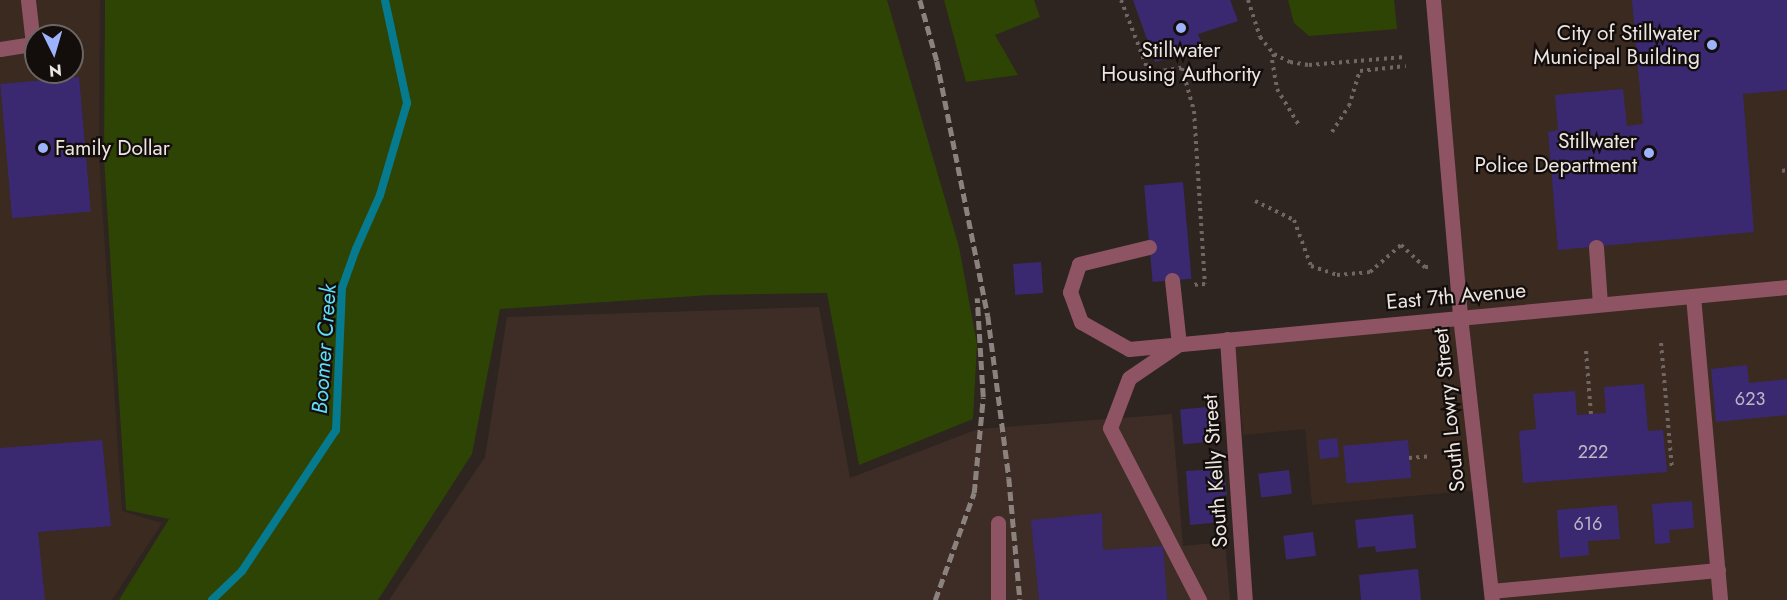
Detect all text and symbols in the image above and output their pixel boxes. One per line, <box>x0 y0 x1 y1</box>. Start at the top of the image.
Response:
place label: City of Stillwater Municipal Building <box>1533 20 1700 70</box>
marker: Stillwater Housing Authority <box>1174 21 1188 35</box>
north arrow <box>24 24 84 84</box>
place label: Stillwater Housing Authority <box>1101 37 1261 87</box>
marker: City of Stillwater Municipal Building <box>1705 38 1719 52</box>
text: N <box>48 58 63 82</box>
place label: Stillwater Police Department <box>1475 128 1637 178</box>
place label: Family Dollar <box>55 135 170 161</box>
marker: Family Dollar <box>36 141 50 155</box>
marker: Stillwater Police Department <box>1642 146 1656 160</box>
street label: East 7th Avenue <box>1385 277 1527 315</box>
water label: Boomer Creek <box>306 283 342 415</box>
street label: South Lowry Street <box>1428 327 1470 493</box>
house number: 623 <box>1735 388 1765 410</box>
street label: South Kelly Street <box>1197 393 1233 549</box>
house number: 222 <box>1578 441 1608 463</box>
house number: 616 <box>1574 513 1602 535</box>

